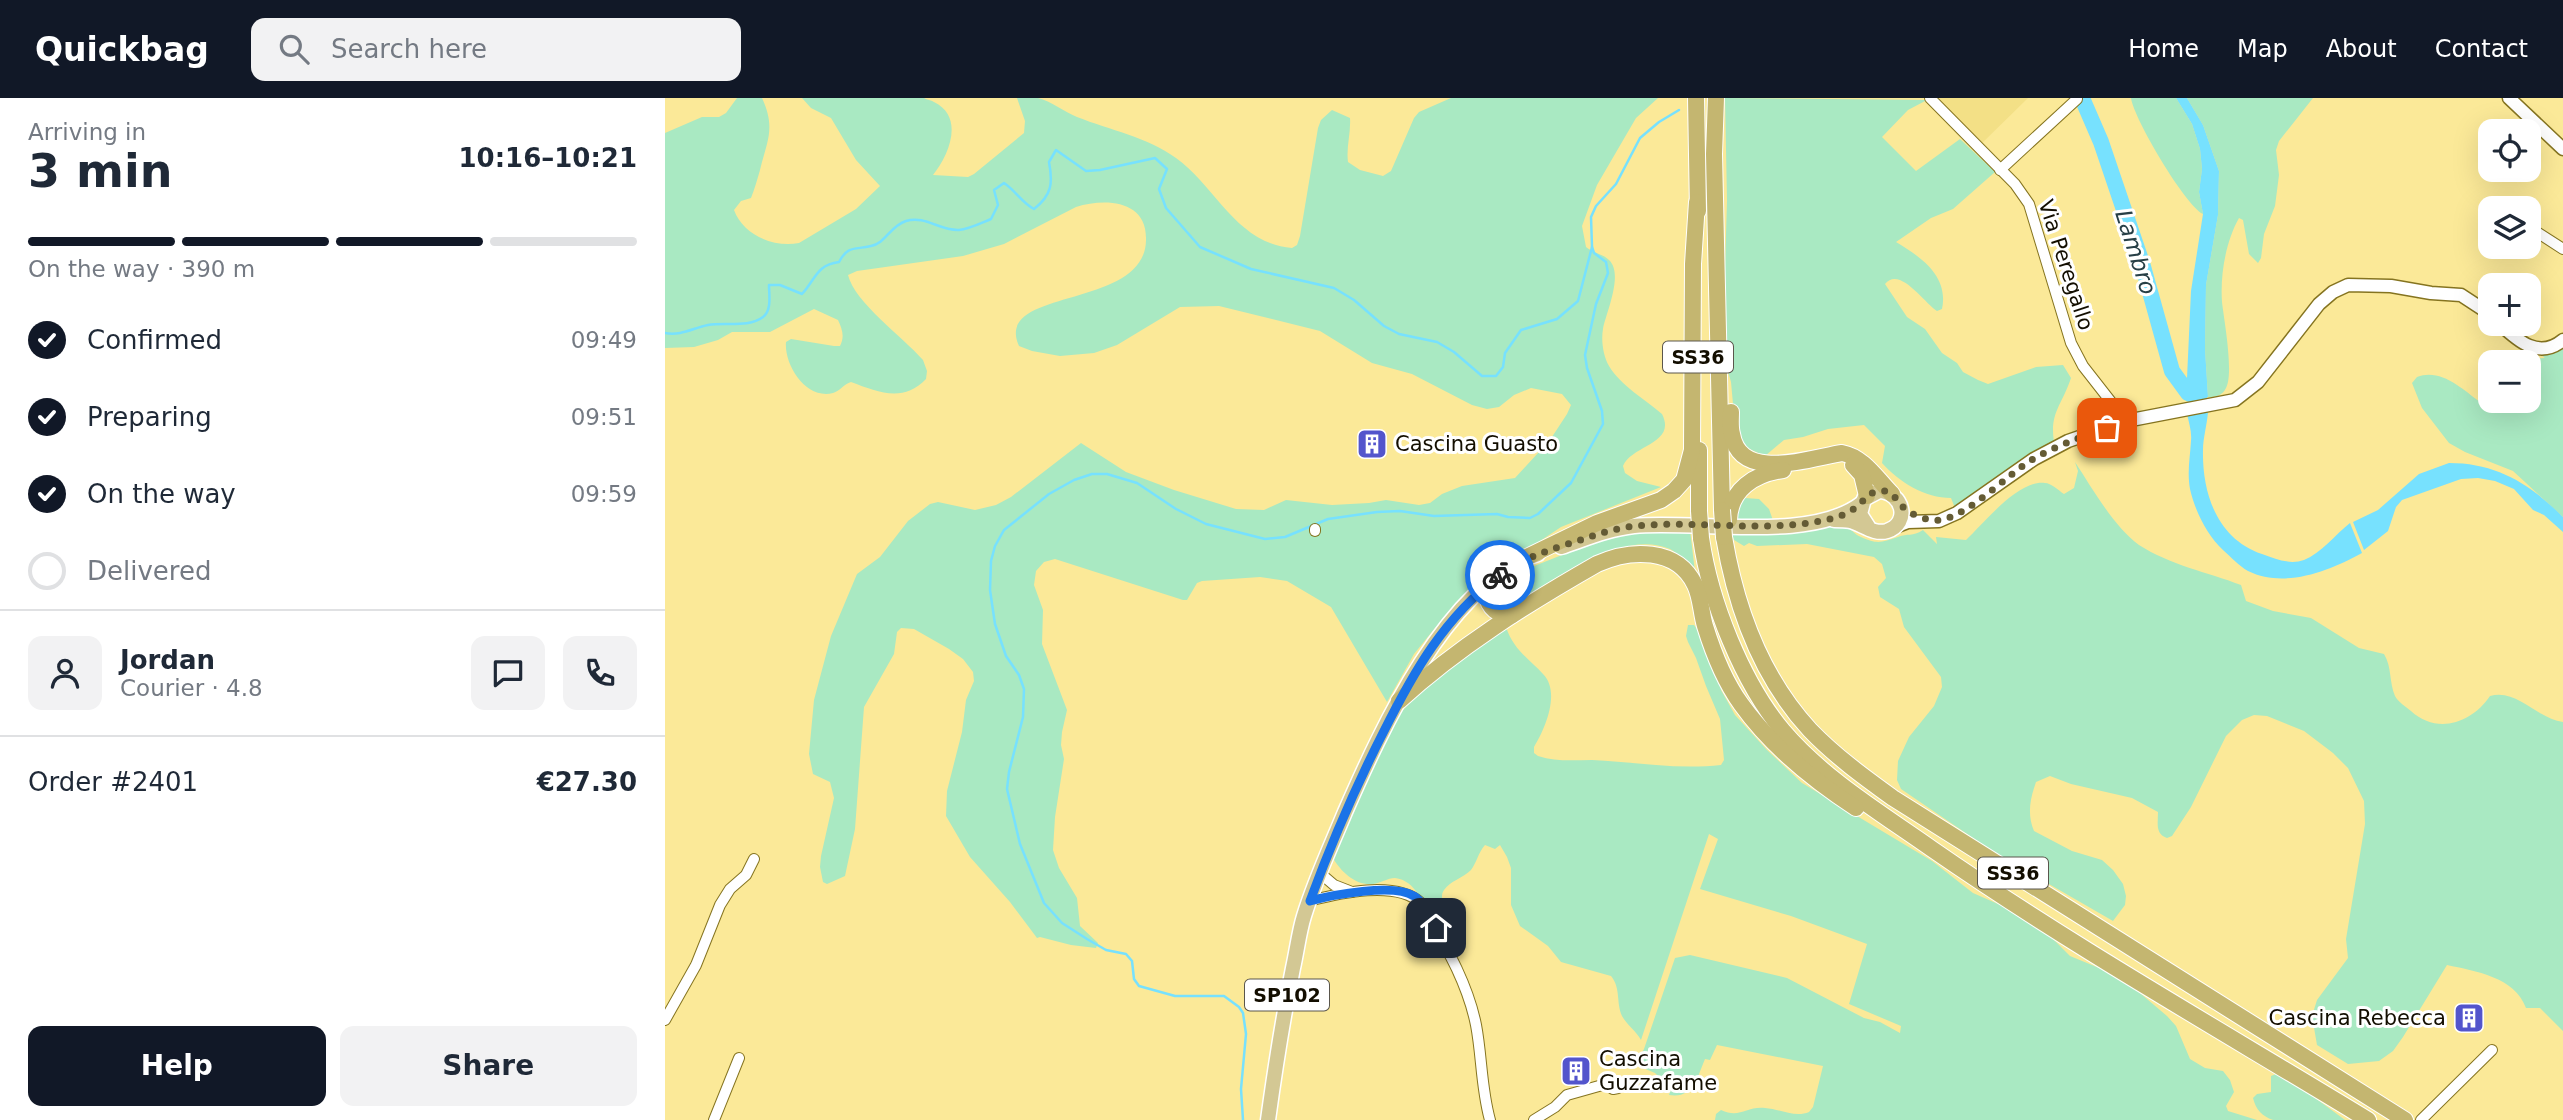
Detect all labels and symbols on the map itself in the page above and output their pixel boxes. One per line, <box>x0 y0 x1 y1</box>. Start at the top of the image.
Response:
street label: Via Peregallo <box>2034 197 2098 333</box>
water label: Lambro <box>2110 206 2162 298</box>
road number: SS36 <box>1663 342 1733 372</box>
pin <box>2077 398 2137 458</box>
building icon: Cascina Guasto <box>1355 427 1389 461</box>
place label: Cascina Guasto <box>1395 432 1558 456</box>
courier <box>1465 540 1535 610</box>
road number: SS36 <box>1978 858 2048 888</box>
pin <box>1406 898 1466 958</box>
road number: SP102 <box>1245 980 1329 1010</box>
building icon: Cascina Rebecca <box>2452 1001 2486 1035</box>
place label: Cascina Rebecca <box>2269 1006 2446 1030</box>
place label: Cascina Guzzafame <box>1599 1047 1717 1095</box>
building icon: Cascina Guzzafame <box>1559 1054 1593 1088</box>

